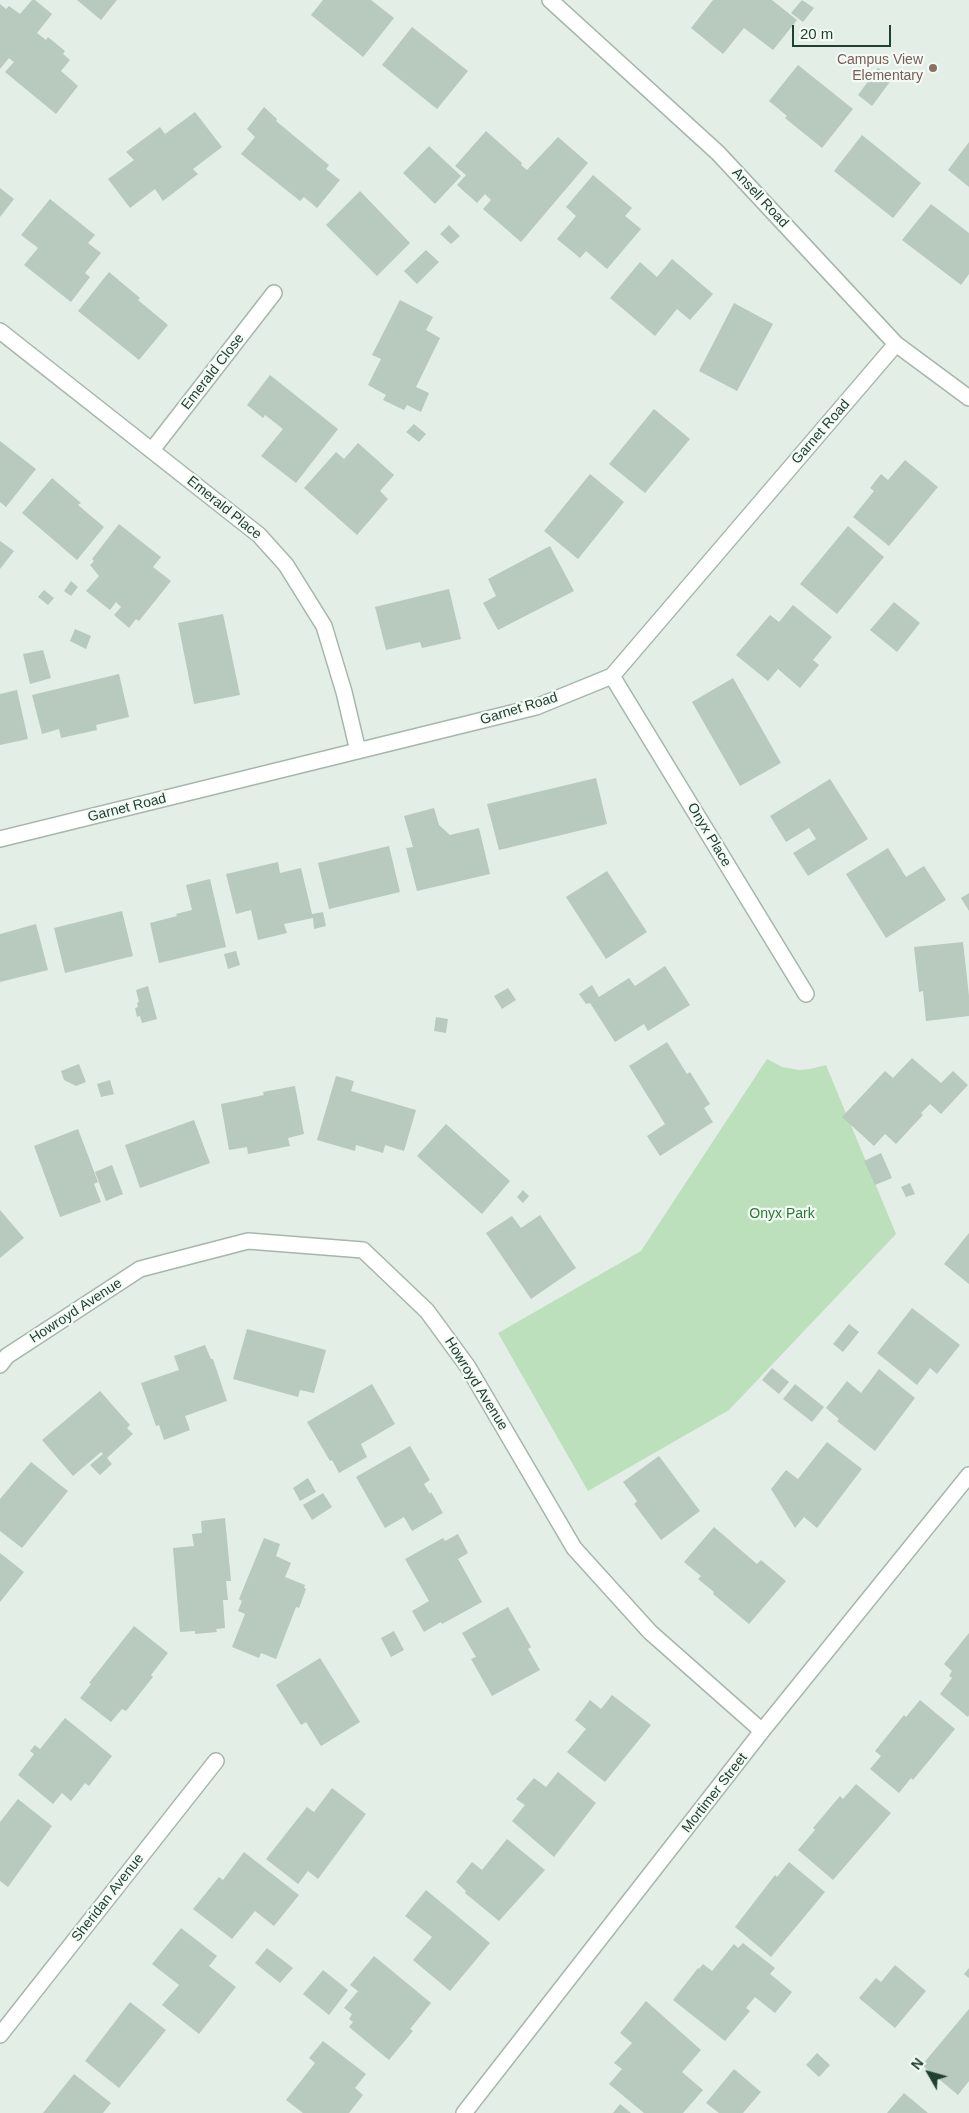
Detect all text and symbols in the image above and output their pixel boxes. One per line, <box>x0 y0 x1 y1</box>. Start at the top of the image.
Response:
scale bar <box>794 15 893 47</box>
text: 20 m <box>800 25 833 42</box>
place label: Campus View Elementary <box>837 52 923 84</box>
marker: Campus View Elementary <box>927 62 939 74</box>
street label: Ansell Road <box>728 165 792 231</box>
street label: Emerald Close <box>178 331 248 413</box>
street label: Garnet Road <box>788 396 854 468</box>
street label: Emerald Place <box>183 473 265 543</box>
street label: Garnet Road <box>478 689 560 729</box>
street label: Garnet Road <box>86 790 168 826</box>
street label: Onyx Place <box>683 800 735 870</box>
park label: Onyx Park <box>749 1206 815 1222</box>
street label: Howroyd Avenue <box>27 1275 125 1347</box>
street label: Howroyd Avenue <box>441 1334 511 1434</box>
street label: Mortimer Street <box>679 1750 751 1836</box>
street label: Sheridan Avenue <box>68 1851 148 1945</box>
north arrow <box>904 2048 954 2098</box>
text: N <box>908 2055 927 2073</box>

